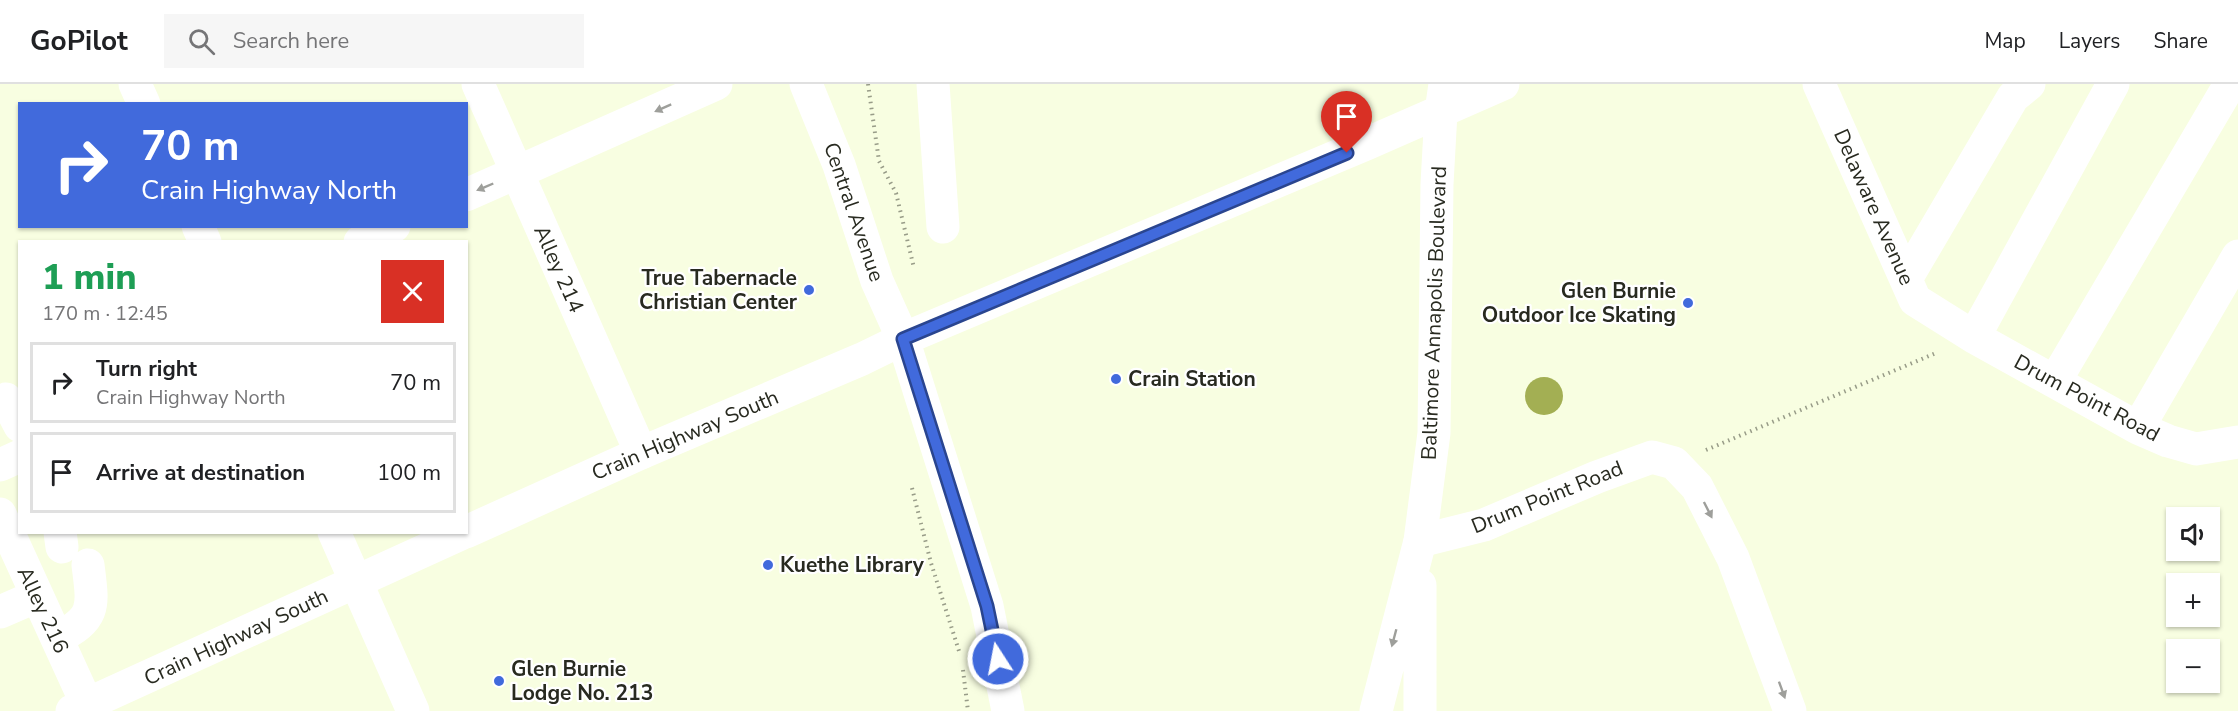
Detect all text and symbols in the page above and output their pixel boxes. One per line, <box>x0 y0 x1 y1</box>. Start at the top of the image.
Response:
search box <box>164 14 584 68</box>
text: GoPilot <box>30 22 128 60</box>
icon: search <box>185 25 218 58</box>
text: Search here <box>233 26 349 56</box>
text: Map <box>1984 27 2026 55</box>
text: Layers <box>2059 27 2120 55</box>
text: Share <box>2153 27 2208 55</box>
pin <box>1321 91 1372 153</box>
icon: arrive <box>1330 100 1363 133</box>
one-way arrow <box>654 104 672 113</box>
text: 70 m <box>141 118 240 175</box>
street label: Delaware Avenue <box>1827 125 1921 289</box>
icon: right <box>42 126 120 204</box>
street label: Central Avenue <box>817 139 891 285</box>
street label: Baltimore Annapolis Boulevard <box>1415 166 1453 460</box>
text: Crain Highway North <box>141 172 397 209</box>
one-way arrow <box>476 183 493 192</box>
street label: Alley 214 <box>527 221 591 317</box>
text: 1 min <box>42 253 137 302</box>
button: close <box>381 260 444 323</box>
place label: True Tabernacle Christian Center <box>639 264 798 316</box>
place label: Glen Burnie Outdoor Ice Skating <box>1482 277 1676 329</box>
marker: True Tabernacle Christian Center <box>802 283 816 297</box>
marker: Glen Burnie Outdoor Ice Skating <box>1681 296 1695 310</box>
text: 170 m · 12:45 <box>42 300 168 327</box>
street label: Drum Point Road <box>2009 348 2165 448</box>
text: Turn right <box>96 354 197 384</box>
place label: Crain Station <box>1128 365 1256 393</box>
icon: right <box>45 366 78 399</box>
text: 70 m <box>390 368 441 398</box>
marker: Crain Station <box>1109 372 1123 386</box>
street label: Crain Highway South <box>587 383 783 487</box>
text: Crain Highway North <box>96 384 286 411</box>
street label: Drum Point Road <box>1467 454 1627 540</box>
icon: arrive <box>45 456 78 489</box>
text: Arrive at destination <box>96 458 305 488</box>
text: 100 m <box>377 458 441 488</box>
one-way arrow <box>1703 501 1713 519</box>
map controls <box>2166 507 2220 693</box>
button: sound <box>2166 507 2220 561</box>
place label: Kuethe Library <box>780 551 925 579</box>
marker: Kuethe Library <box>761 558 775 572</box>
street label: Alley 216 <box>11 562 75 658</box>
button: + <box>2166 573 2220 627</box>
street label: Crain Highway South <box>139 582 333 692</box>
position arrow <box>966 627 1030 691</box>
one-way arrow <box>1389 629 1398 647</box>
button: − <box>2166 639 2220 693</box>
place label: Glen Burnie Lodge No. 213 <box>511 655 653 707</box>
marker: Glen Burnie Lodge No. 213 <box>492 674 506 688</box>
one-way arrow <box>1778 681 1787 699</box>

